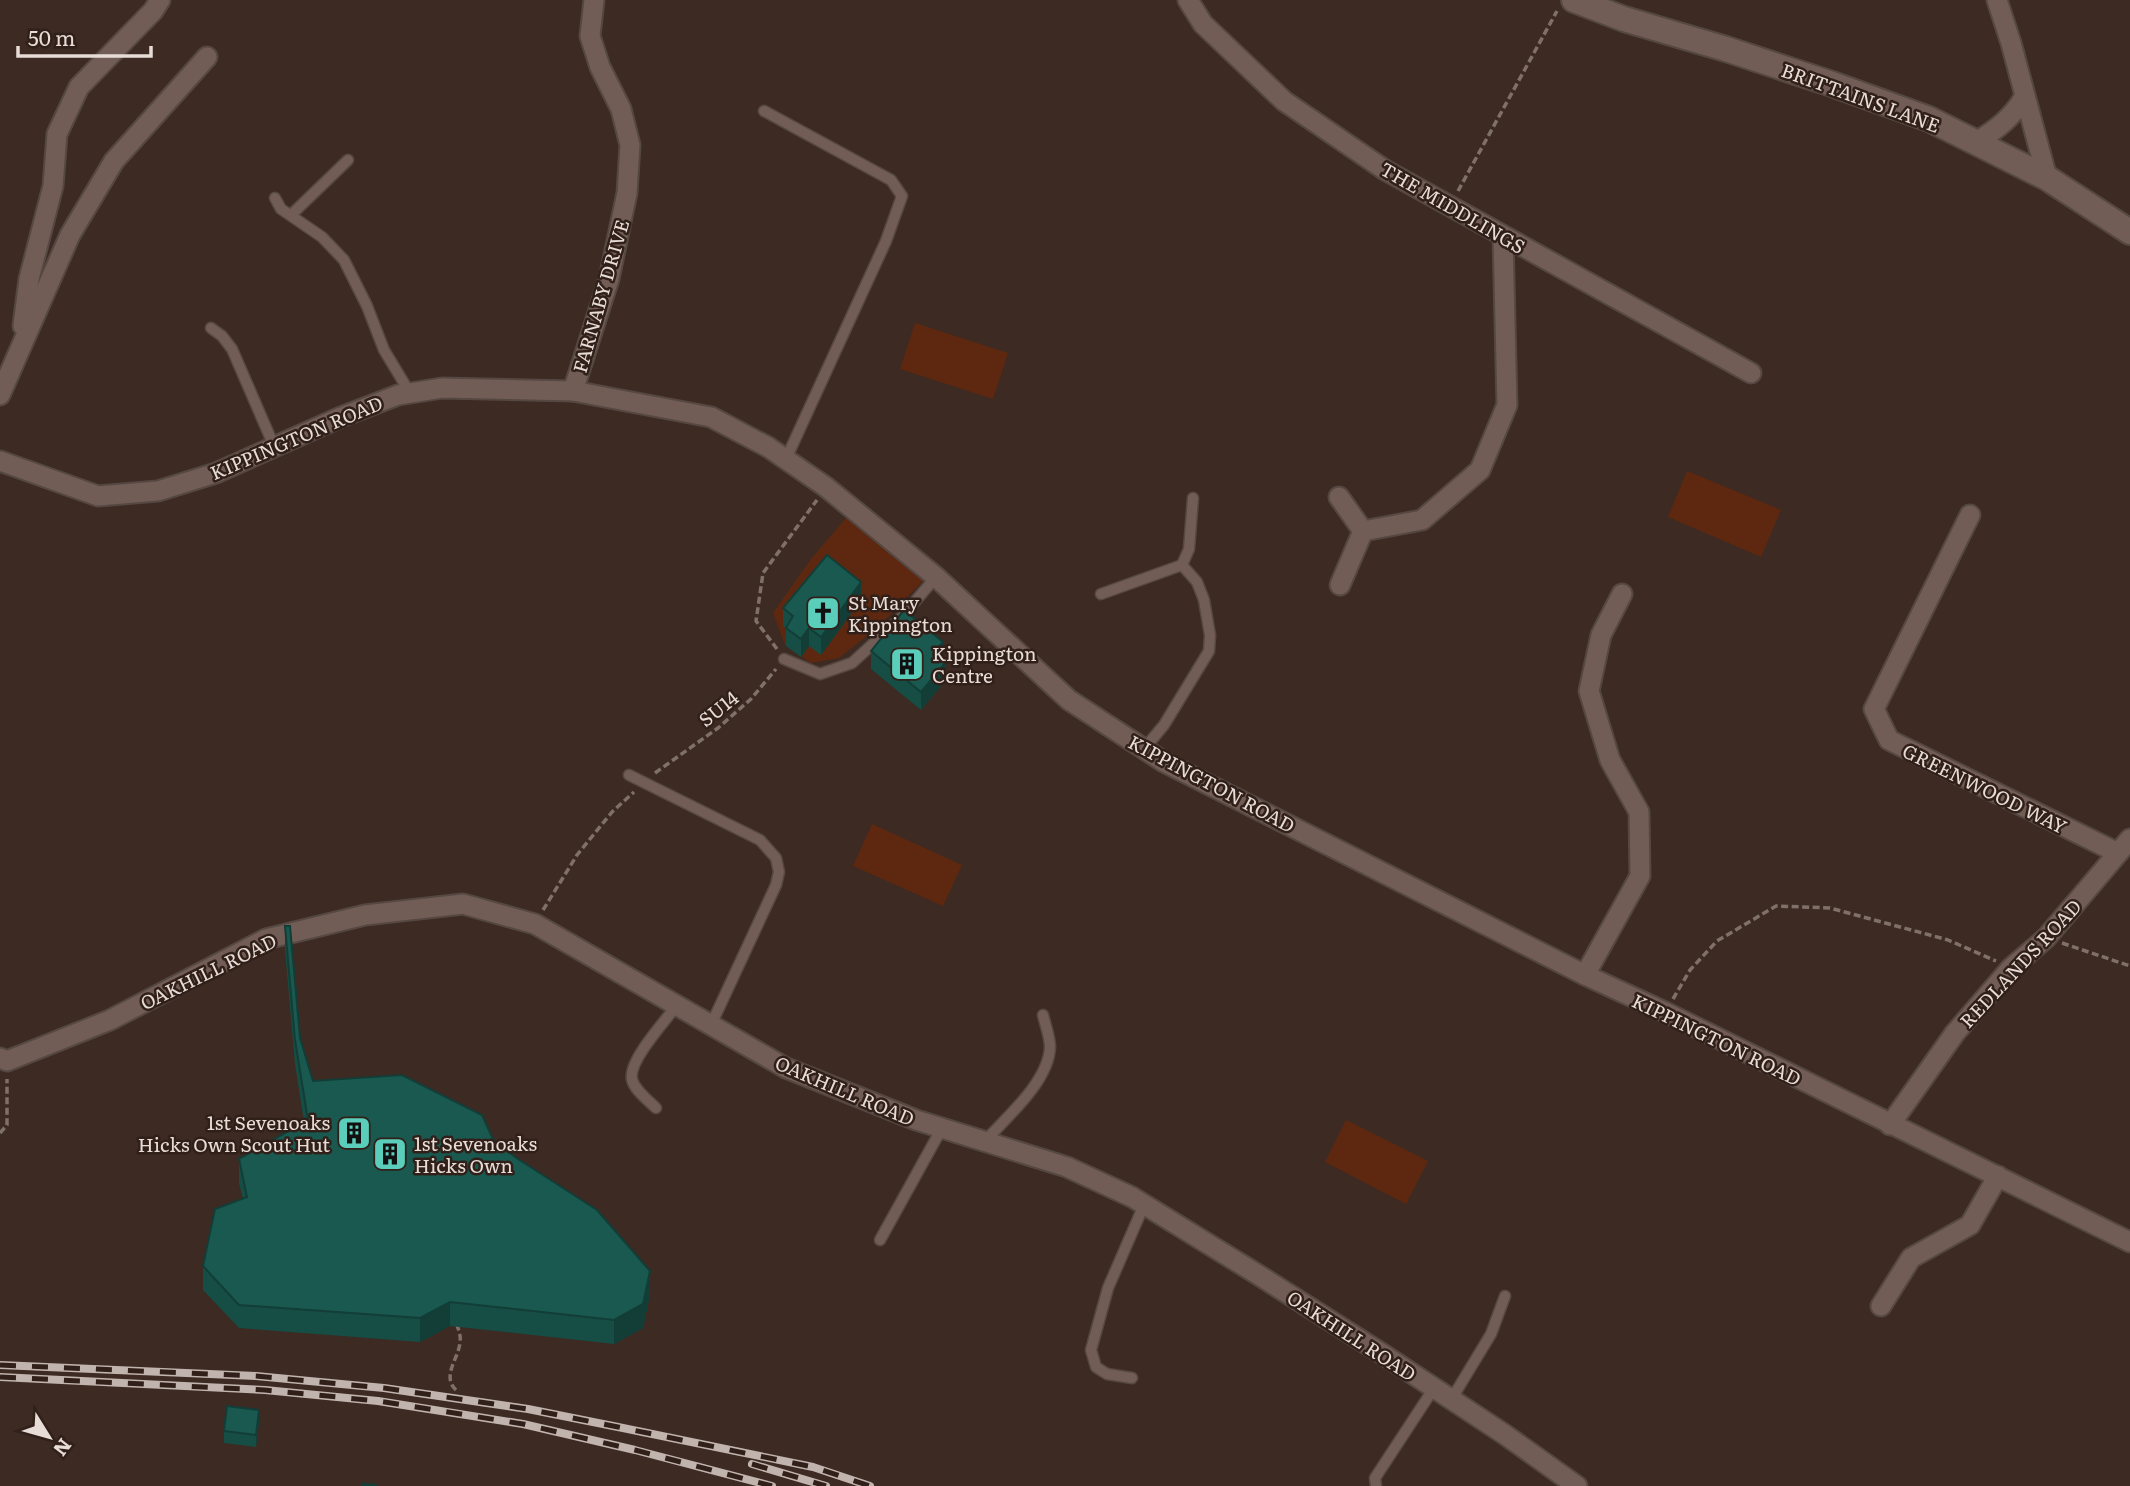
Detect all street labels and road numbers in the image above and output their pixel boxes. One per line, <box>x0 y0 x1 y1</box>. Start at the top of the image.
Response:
street label: BRITTAINS LANE <box>1778 55 1944 139</box>
street label: THE MIDDLINGS <box>1375 154 1531 260</box>
street label: FARNABY DRIVE <box>565 216 635 376</box>
street label: KIPPINGTON ROAD <box>205 388 387 486</box>
street label: SU14 <box>692 683 744 733</box>
street label: KIPPINGTON ROAD <box>1124 727 1300 839</box>
street label: GREENWOOD WAY <box>1898 736 2072 840</box>
street label: REDLANDS ROAD <box>1953 892 2087 1034</box>
street label: OAKHILL ROAD <box>135 926 281 1016</box>
street label: KIPPINGTON ROAD <box>1628 986 1806 1092</box>
street label: OAKHILL ROAD <box>771 1048 919 1132</box>
street label: OAKHILL ROAD <box>1282 1283 1422 1387</box>

